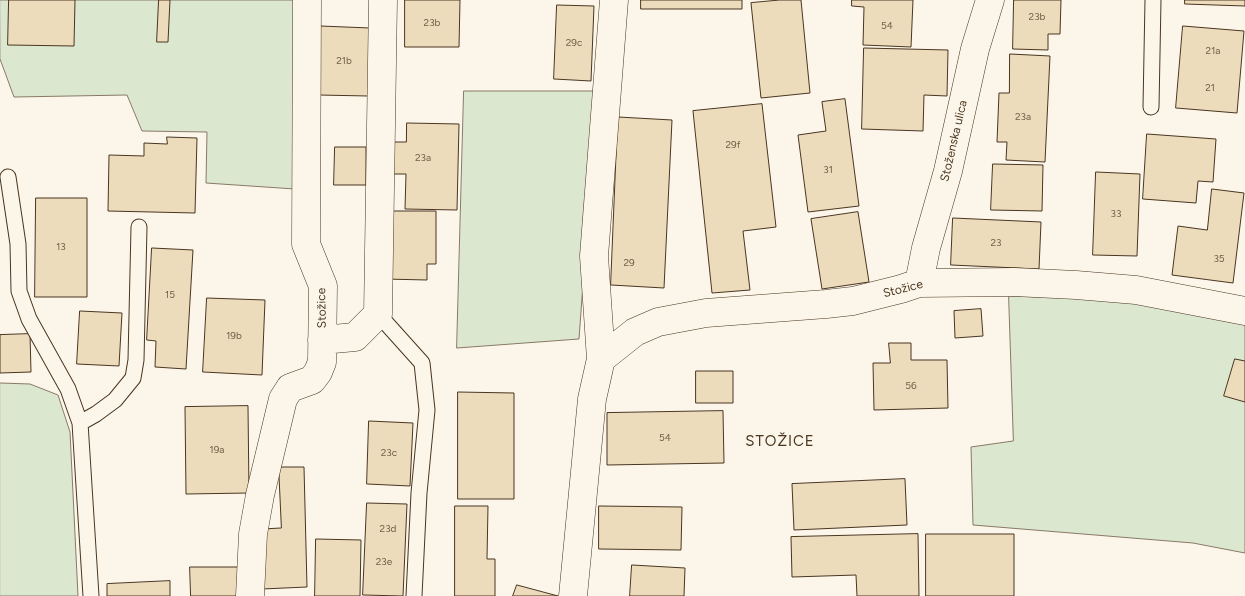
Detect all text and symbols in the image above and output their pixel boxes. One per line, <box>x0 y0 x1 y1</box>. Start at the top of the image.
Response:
house number: 23b <box>1029 11 1045 23</box>
house number: 23b <box>424 17 440 29</box>
house number: 54 <box>881 20 893 32</box>
house number: 29c <box>566 37 582 49</box>
house number: 21a <box>1206 45 1220 57</box>
house number: 21b <box>336 55 352 67</box>
house number: 21 <box>1205 82 1215 94</box>
street label: Stoženska ulica <box>938 99 970 183</box>
house number: 23a <box>1015 111 1031 123</box>
house number: 29f <box>726 139 740 151</box>
house number: 23a <box>415 152 431 164</box>
house number: 31 <box>823 164 833 176</box>
house number: 33 <box>1111 208 1121 220</box>
house number: 23 <box>990 237 1002 249</box>
house number: 13 <box>56 241 66 253</box>
house number: 35 <box>1213 253 1225 265</box>
house number: 29 <box>623 257 635 269</box>
street label: Stožice <box>882 277 924 301</box>
street label: Stožice <box>314 288 330 328</box>
house number: 15 <box>165 289 175 301</box>
house number: 19b <box>226 330 242 342</box>
house number: 56 <box>905 380 917 392</box>
house number: 54 <box>659 432 671 444</box>
district label: STOŽICE <box>744 433 816 451</box>
house number: 19a <box>210 444 224 456</box>
house number: 23c <box>381 447 397 459</box>
house number: 23d <box>380 523 396 535</box>
house number: 23e <box>376 556 392 568</box>

